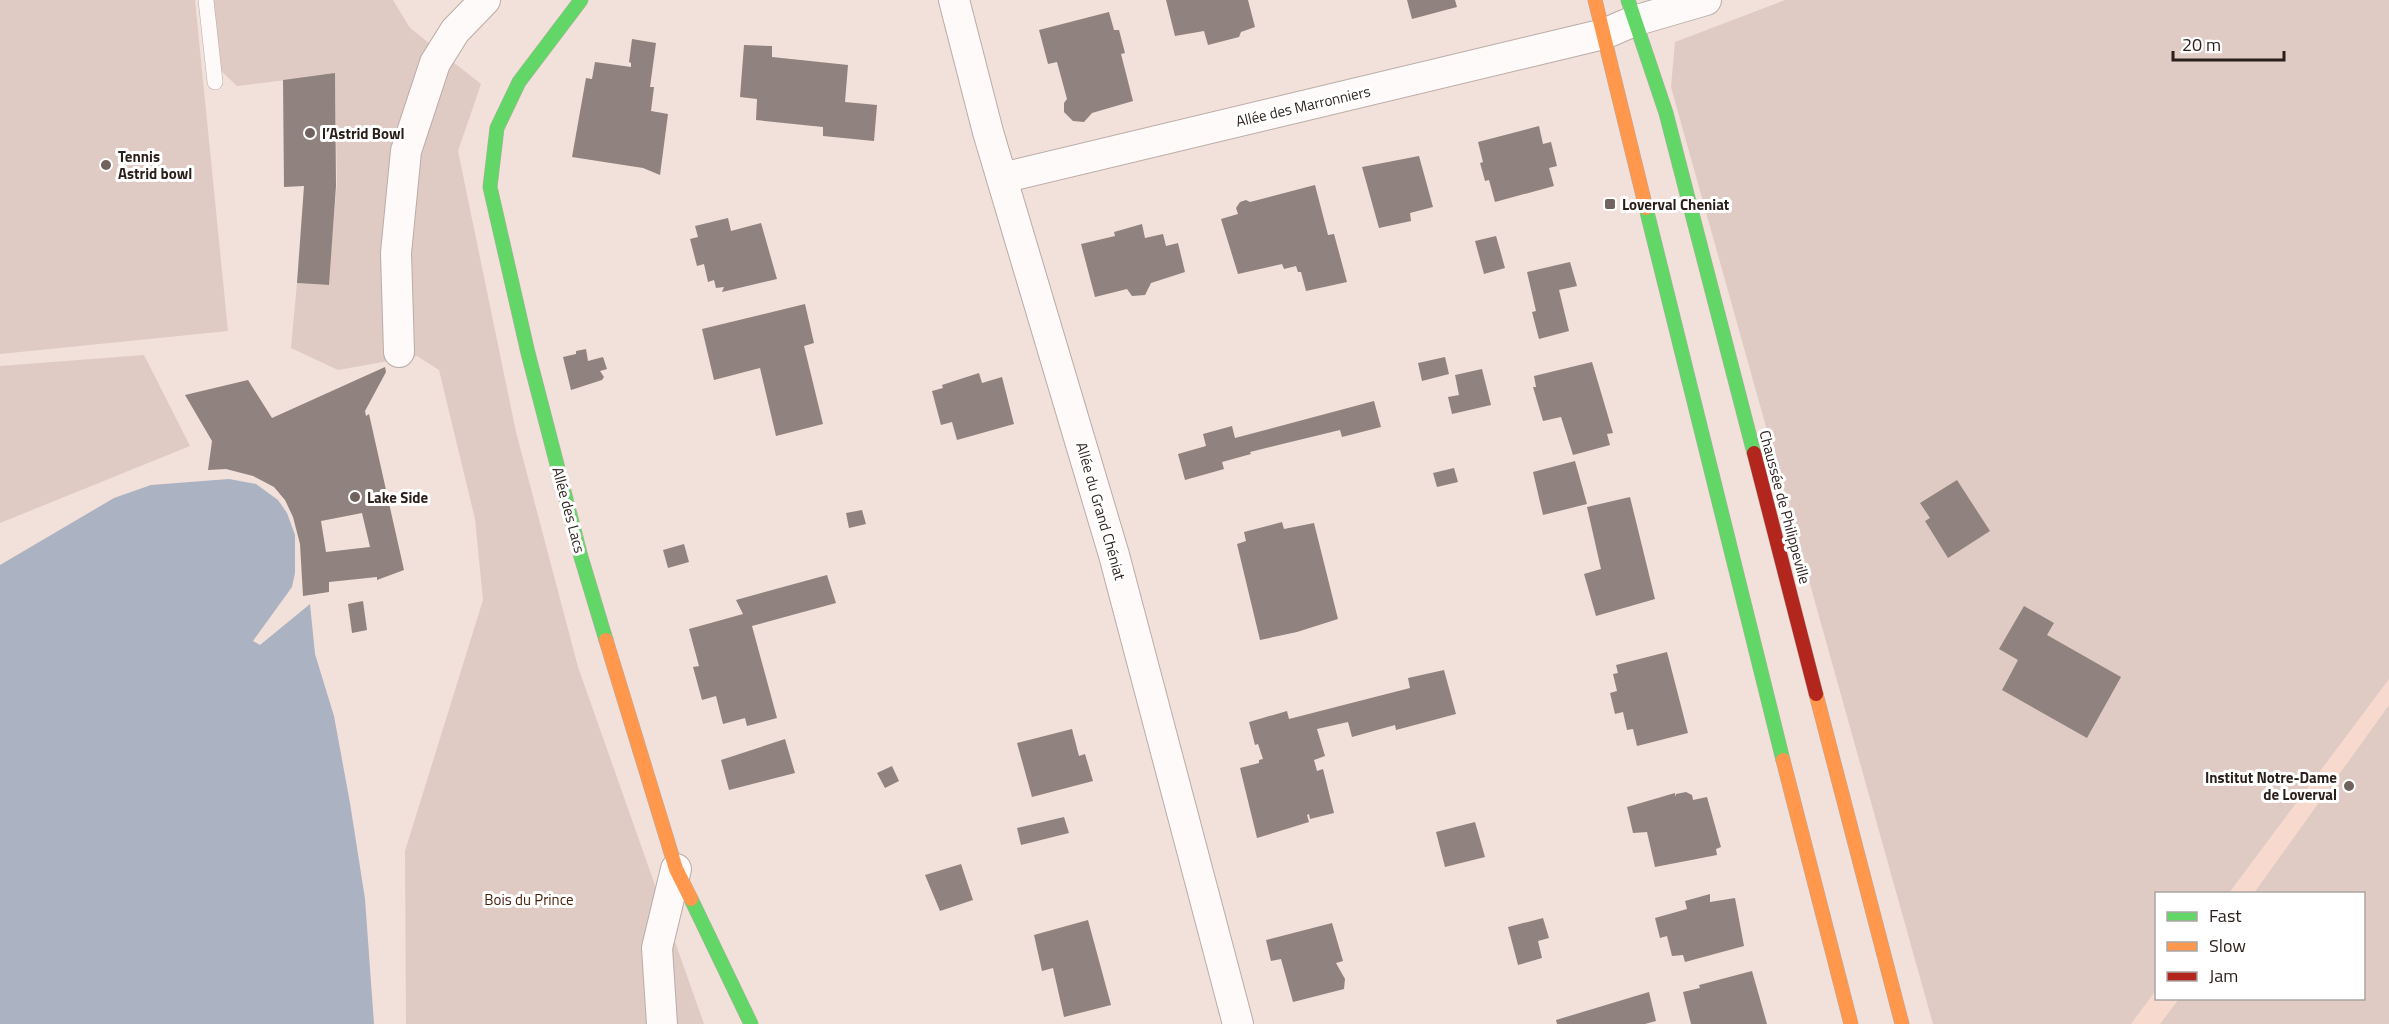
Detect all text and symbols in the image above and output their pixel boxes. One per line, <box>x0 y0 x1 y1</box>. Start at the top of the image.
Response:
scale bar <box>2173 24 2284 62</box>
text: 20 m <box>2182 31 2221 58</box>
street label: Allée des Marronniers <box>1233 79 1373 133</box>
place label: l’Astrid Bowl <box>322 122 405 145</box>
marker: l’Astrid Bowl <box>303 126 317 140</box>
place label: Tennis Astrid bowl <box>118 145 192 185</box>
marker: Tennis Astrid bowl <box>99 158 113 172</box>
place label: Loverval Cheniat <box>1622 193 1730 216</box>
marker: Loverval Cheniat <box>1603 197 1617 211</box>
street label: Chaussée de Philippeville <box>1753 428 1817 586</box>
street label: Allée du Grand Chéniat <box>1070 439 1132 583</box>
street label: Allée des Lacs <box>546 464 592 556</box>
place label: Lake Side <box>367 486 429 509</box>
marker: Lake Side <box>348 490 362 504</box>
place label: Institut Notre-Dame de Loverval <box>2205 766 2337 806</box>
marker: Institut Notre-Dame de Loverval <box>2342 779 2356 793</box>
park label: Bois du Prince <box>484 888 574 911</box>
legend <box>2155 892 2365 1000</box>
text: Fast <box>2209 902 2242 929</box>
text: Slow <box>2209 932 2246 959</box>
text: Jam <box>2209 962 2238 989</box>

